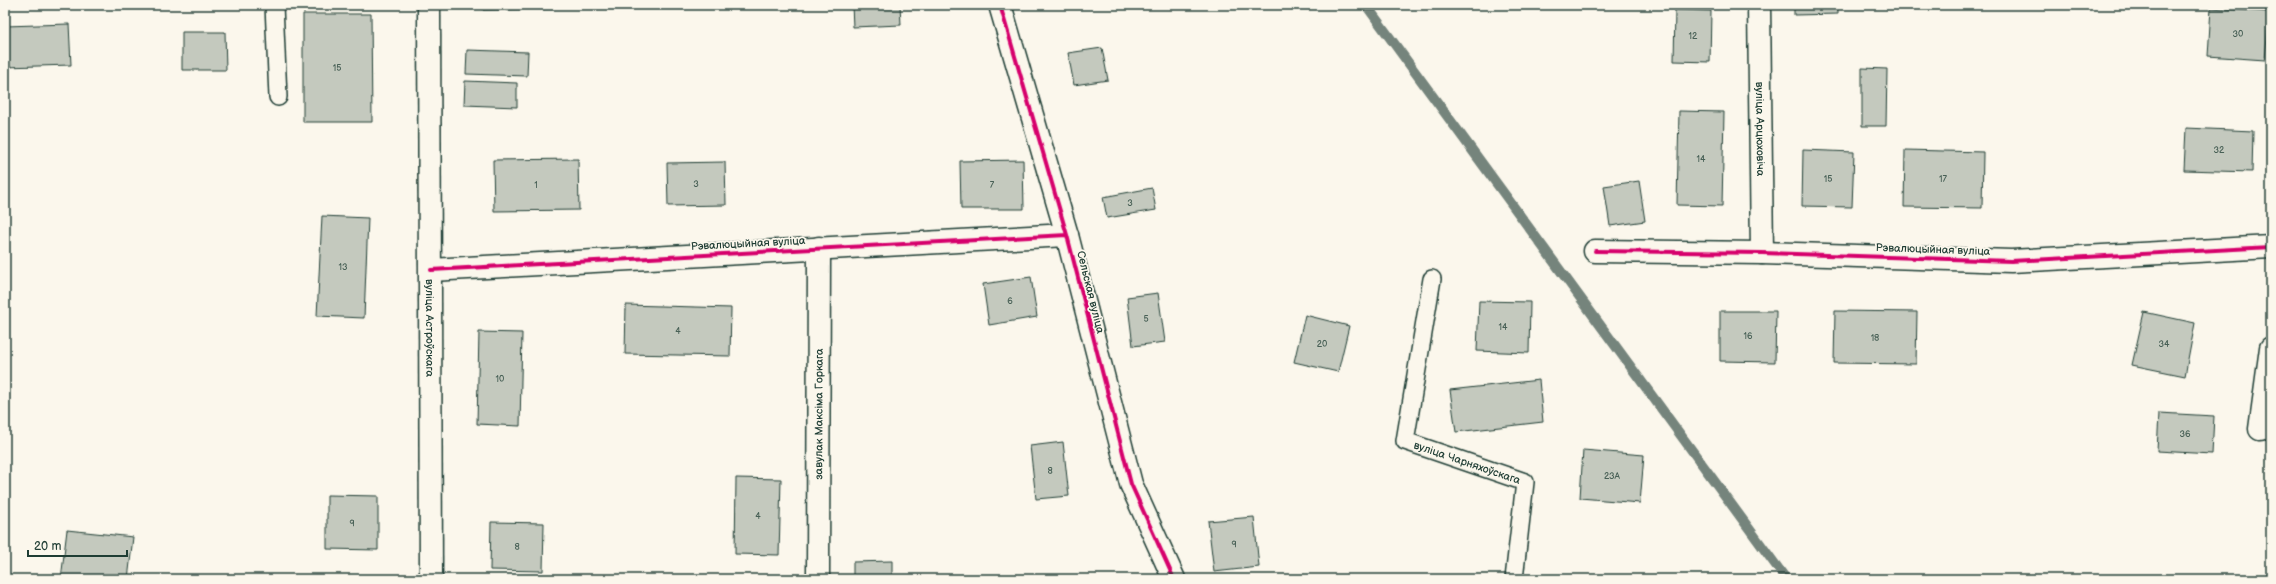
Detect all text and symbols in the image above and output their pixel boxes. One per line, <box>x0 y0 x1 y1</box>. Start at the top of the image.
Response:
house number: 30 <box>2233 29 2243 40</box>
house number: 12 <box>1689 31 1698 42</box>
house number: 15 <box>333 63 341 74</box>
street label: вуліца Арцюховіча <box>1753 82 1767 177</box>
house number: 32 <box>2214 145 2225 156</box>
house number: 14 <box>1697 154 1706 165</box>
house number: 15 <box>1824 174 1832 185</box>
house number: 17 <box>1939 174 1948 185</box>
house number: 3 <box>693 179 699 190</box>
house number: 1 <box>534 180 538 191</box>
house number: 7 <box>990 180 995 191</box>
house number: 3 <box>1127 198 1133 209</box>
street label: Рэвалюцыйная вуліца <box>690 234 806 253</box>
street label: Рэвалюцыйная вуліца <box>1876 241 1991 258</box>
street label: Сельская вуліца <box>1074 249 1107 335</box>
house number: 13 <box>338 262 348 273</box>
street label: вуліца Астроўскага <box>423 279 436 378</box>
house number: 6 <box>1007 296 1013 307</box>
house number: 5 <box>1143 314 1149 325</box>
house number: 14 <box>1499 322 1508 333</box>
house number: 4 <box>675 326 681 337</box>
house number: 16 <box>1744 331 1753 342</box>
house number: 18 <box>1871 333 1879 344</box>
house number: 20 <box>1317 339 1327 350</box>
house number: 34 <box>2158 339 2170 350</box>
street label: завулак Максіма Горкага <box>812 348 826 480</box>
house number: 10 <box>496 374 504 385</box>
house number: 36 <box>2179 429 2191 440</box>
street label: вуліца Чарняхоўскага <box>1412 438 1523 487</box>
house number: 8 <box>1047 466 1053 477</box>
house number: 23А <box>1604 471 1621 482</box>
house number: 4 <box>755 511 761 522</box>
house number: 9 <box>349 518 355 529</box>
scale bar <box>28 532 127 558</box>
text: 20 m <box>34 539 61 554</box>
house number: 9 <box>1231 539 1237 550</box>
house number: 8 <box>514 542 520 553</box>

